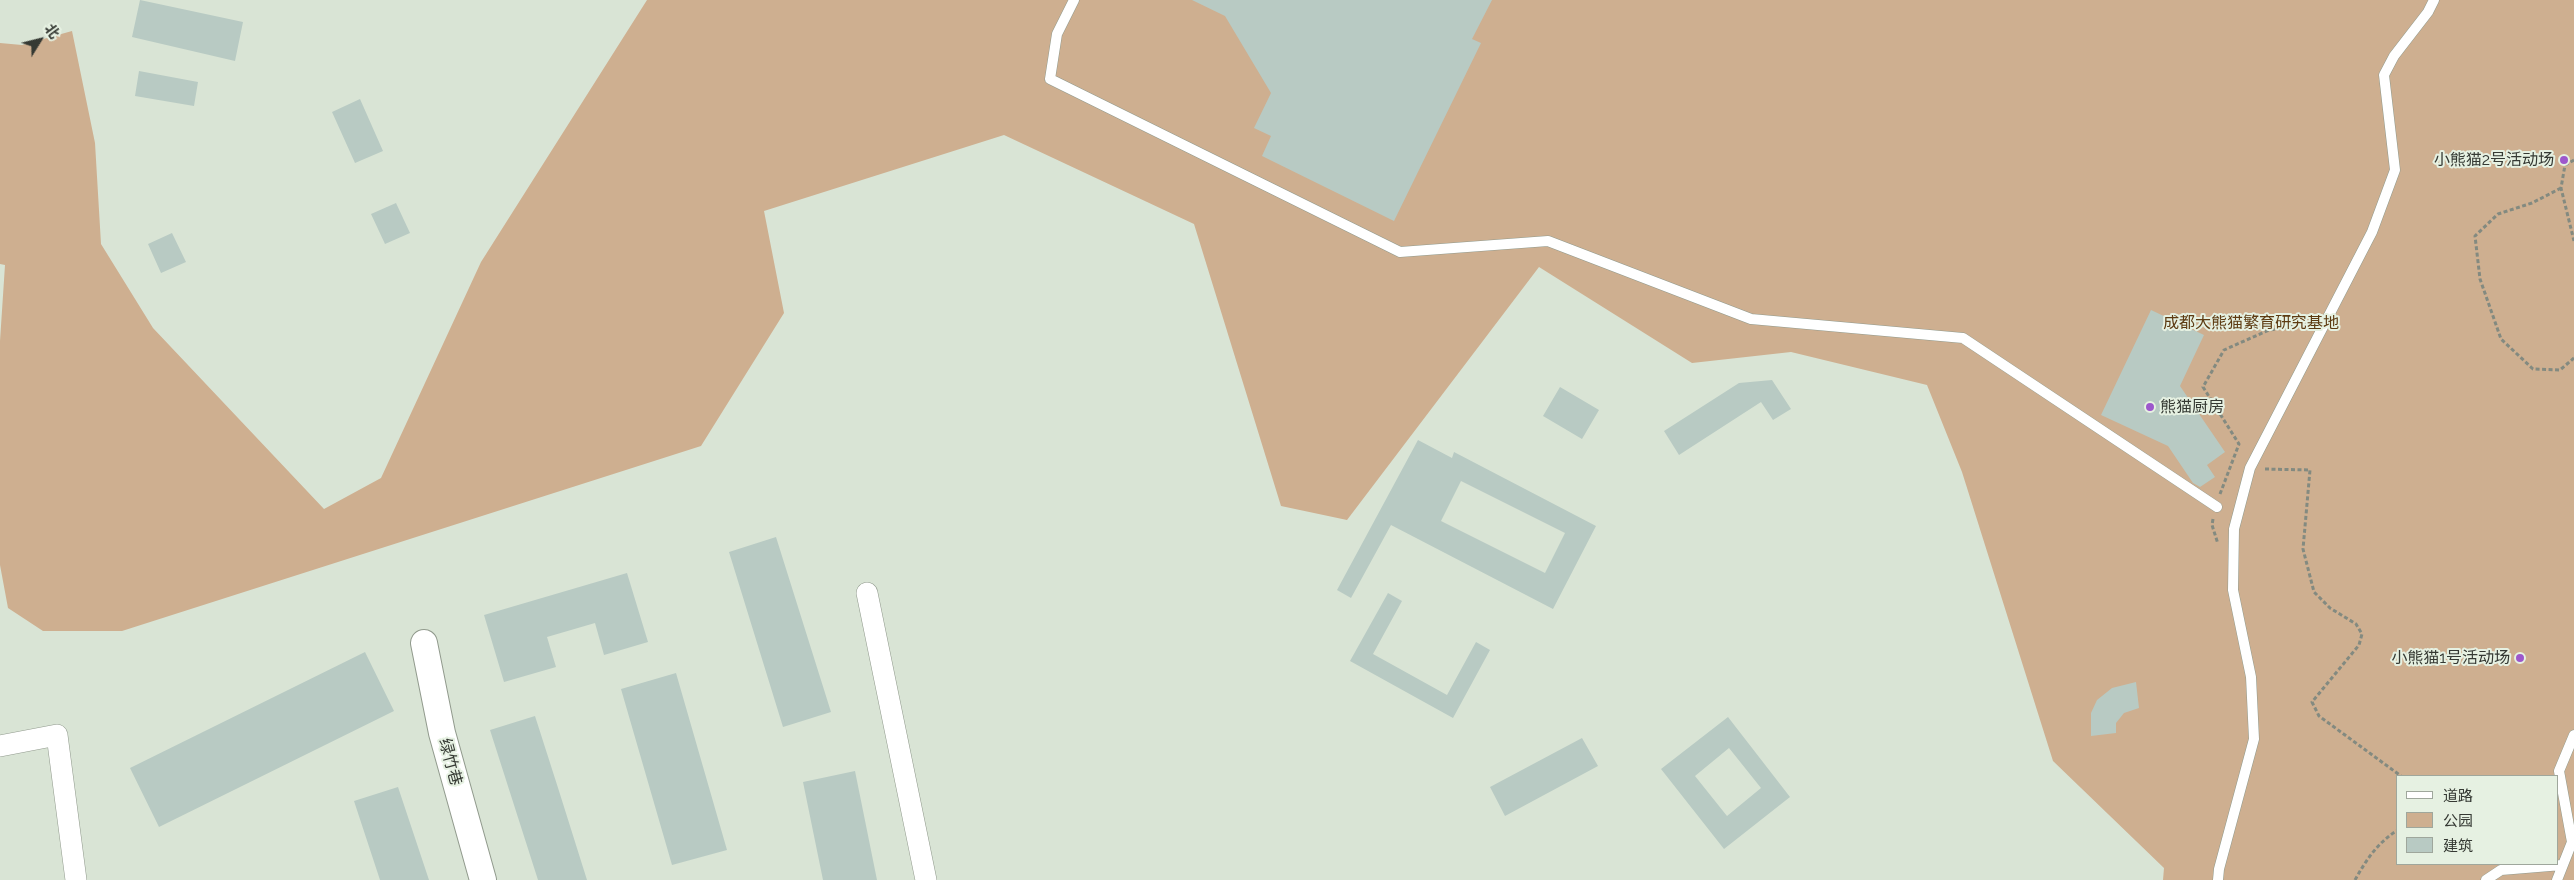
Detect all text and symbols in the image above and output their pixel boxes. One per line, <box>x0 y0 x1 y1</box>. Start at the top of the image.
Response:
north arrow <box>15 15 65 65</box>
text: 北 <box>42 21 63 42</box>
place label: 小熊猫2号活动场 <box>2434 150 2554 170</box>
marker: 小熊猫2号活动场 <box>2558 154 2570 166</box>
park label: 成都大熊猫繁育研究基地 <box>2163 313 2339 333</box>
place label: 熊猫厨房 <box>2160 397 2224 417</box>
marker: 熊猫厨房 <box>2144 401 2156 413</box>
place label: 小熊猫1号活动场 <box>2391 648 2510 668</box>
marker: 小熊猫1号活动场 <box>2514 652 2526 664</box>
street label: 绿竹巷 <box>435 736 465 788</box>
legend <box>2396 775 2559 865</box>
text: 道路 <box>2443 787 2473 805</box>
text: 公园 <box>2443 812 2473 830</box>
text: 建筑 <box>2443 837 2473 855</box>

